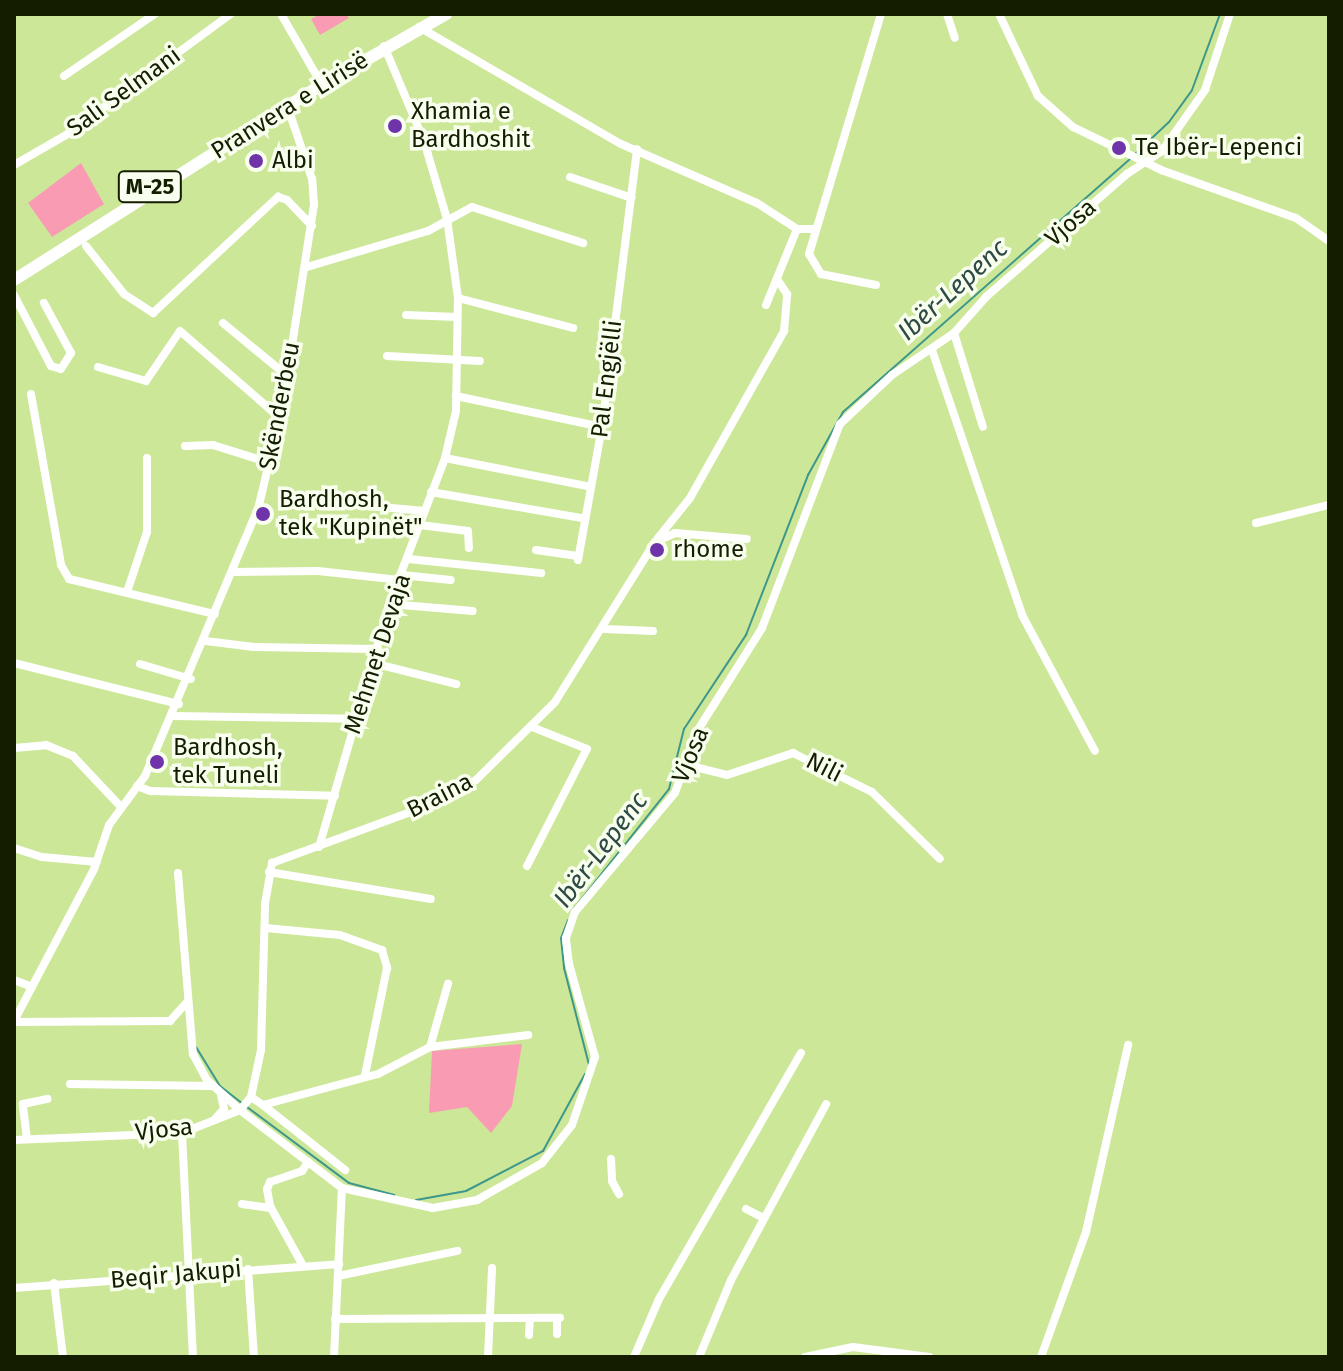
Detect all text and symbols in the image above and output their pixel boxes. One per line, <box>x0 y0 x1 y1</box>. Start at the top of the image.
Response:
street label: Sali Selmani <box>61 41 187 143</box>
street label: Pranvera e Lirisë <box>206 46 374 166</box>
place label: Xhamia e Bardhoshit <box>411 98 530 154</box>
marker: Xhamia e Bardhoshit <box>386 117 404 135</box>
place label: Te Ibër-Lepenci <box>1135 134 1302 162</box>
marker: Te Ibër-Lepenci <box>1110 139 1128 157</box>
place label: Albi <box>272 147 314 175</box>
marker: Albi <box>247 152 265 170</box>
road number: M-25 <box>116 169 184 205</box>
street label: Vjosa <box>1040 193 1102 253</box>
water label: Ibër-Lepenc <box>892 233 1014 347</box>
street label: Pal Engjëlli <box>585 318 629 440</box>
street label: Skënderbeu <box>253 339 307 473</box>
place label: Bardhosh, tek "Kupinët" <box>279 486 423 542</box>
marker: Bardhosh, tek "Kupinët" <box>254 505 272 523</box>
place label: rhome <box>673 536 744 564</box>
marker: rhome <box>648 541 666 559</box>
street label: Mehmet Devaja <box>339 570 417 738</box>
street label: Vjosa <box>666 723 716 787</box>
place label: Bardhosh, tek Tuneli <box>173 734 283 790</box>
street label: Nili <box>801 747 847 789</box>
marker: Bardhosh, tek Tuneli <box>148 753 166 771</box>
street label: Braina <box>402 767 478 825</box>
water label: Ibër-Lepenc <box>547 786 655 914</box>
street label: Vjosa <box>134 1113 194 1147</box>
street label: Beqir Jakupi <box>109 1255 243 1295</box>

